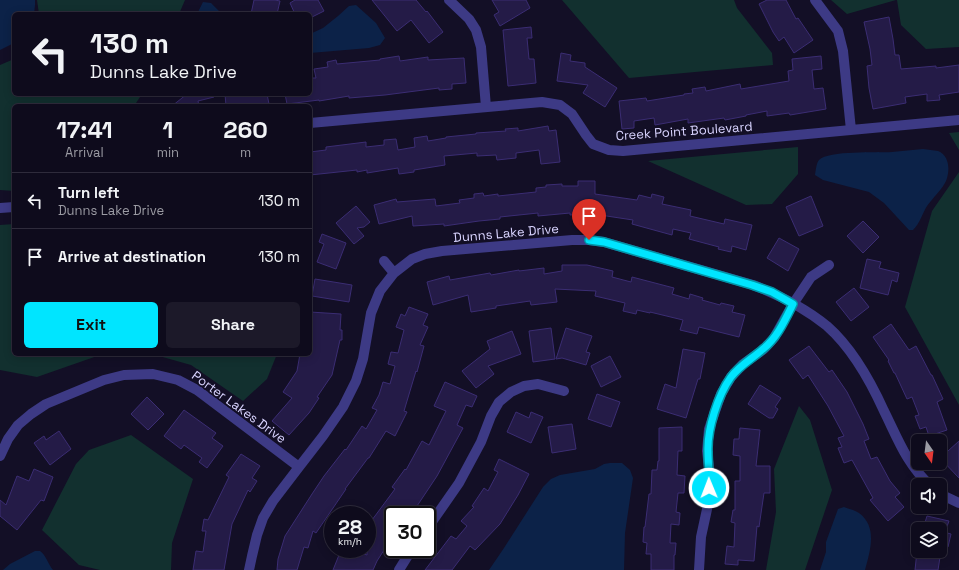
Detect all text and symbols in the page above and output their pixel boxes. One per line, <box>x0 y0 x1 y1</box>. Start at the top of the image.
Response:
text: 130 m <box>90 25 169 61</box>
icon: left <box>24 28 76 80</box>
text: Dunns Lake Drive <box>90 60 237 83</box>
text: 17:41 <box>56 114 113 145</box>
text: 1 <box>162 114 173 145</box>
text: 260 <box>223 114 268 145</box>
street label: Creek Point Boulevard <box>615 118 753 144</box>
text: Arrival <box>65 144 104 161</box>
text: min <box>157 144 179 161</box>
text: m <box>240 144 251 161</box>
text: Turn left <box>58 183 120 202</box>
icon: left <box>24 190 46 212</box>
text: 130 m <box>258 191 300 210</box>
pin <box>572 199 606 240</box>
text: Dunns Lake Drive <box>58 202 164 219</box>
icon: arrive <box>578 205 600 227</box>
street label: Dunns Lake Drive <box>452 220 560 246</box>
icon: arrive <box>24 246 46 268</box>
text: Arrive at destination <box>58 247 206 266</box>
text: 130 m <box>258 247 300 266</box>
button: Exit <box>24 302 158 348</box>
button: Share <box>166 302 300 348</box>
street label: Porter Lakes Drive <box>189 367 289 447</box>
north arrow <box>911 434 947 470</box>
map controls <box>911 434 947 558</box>
position arrow <box>688 467 730 509</box>
button: sound <box>911 478 947 514</box>
speed limit sign: 30 <box>384 506 436 558</box>
text: 28 <box>338 514 362 540</box>
button: layers <box>911 522 947 558</box>
text: km/h <box>338 535 362 548</box>

